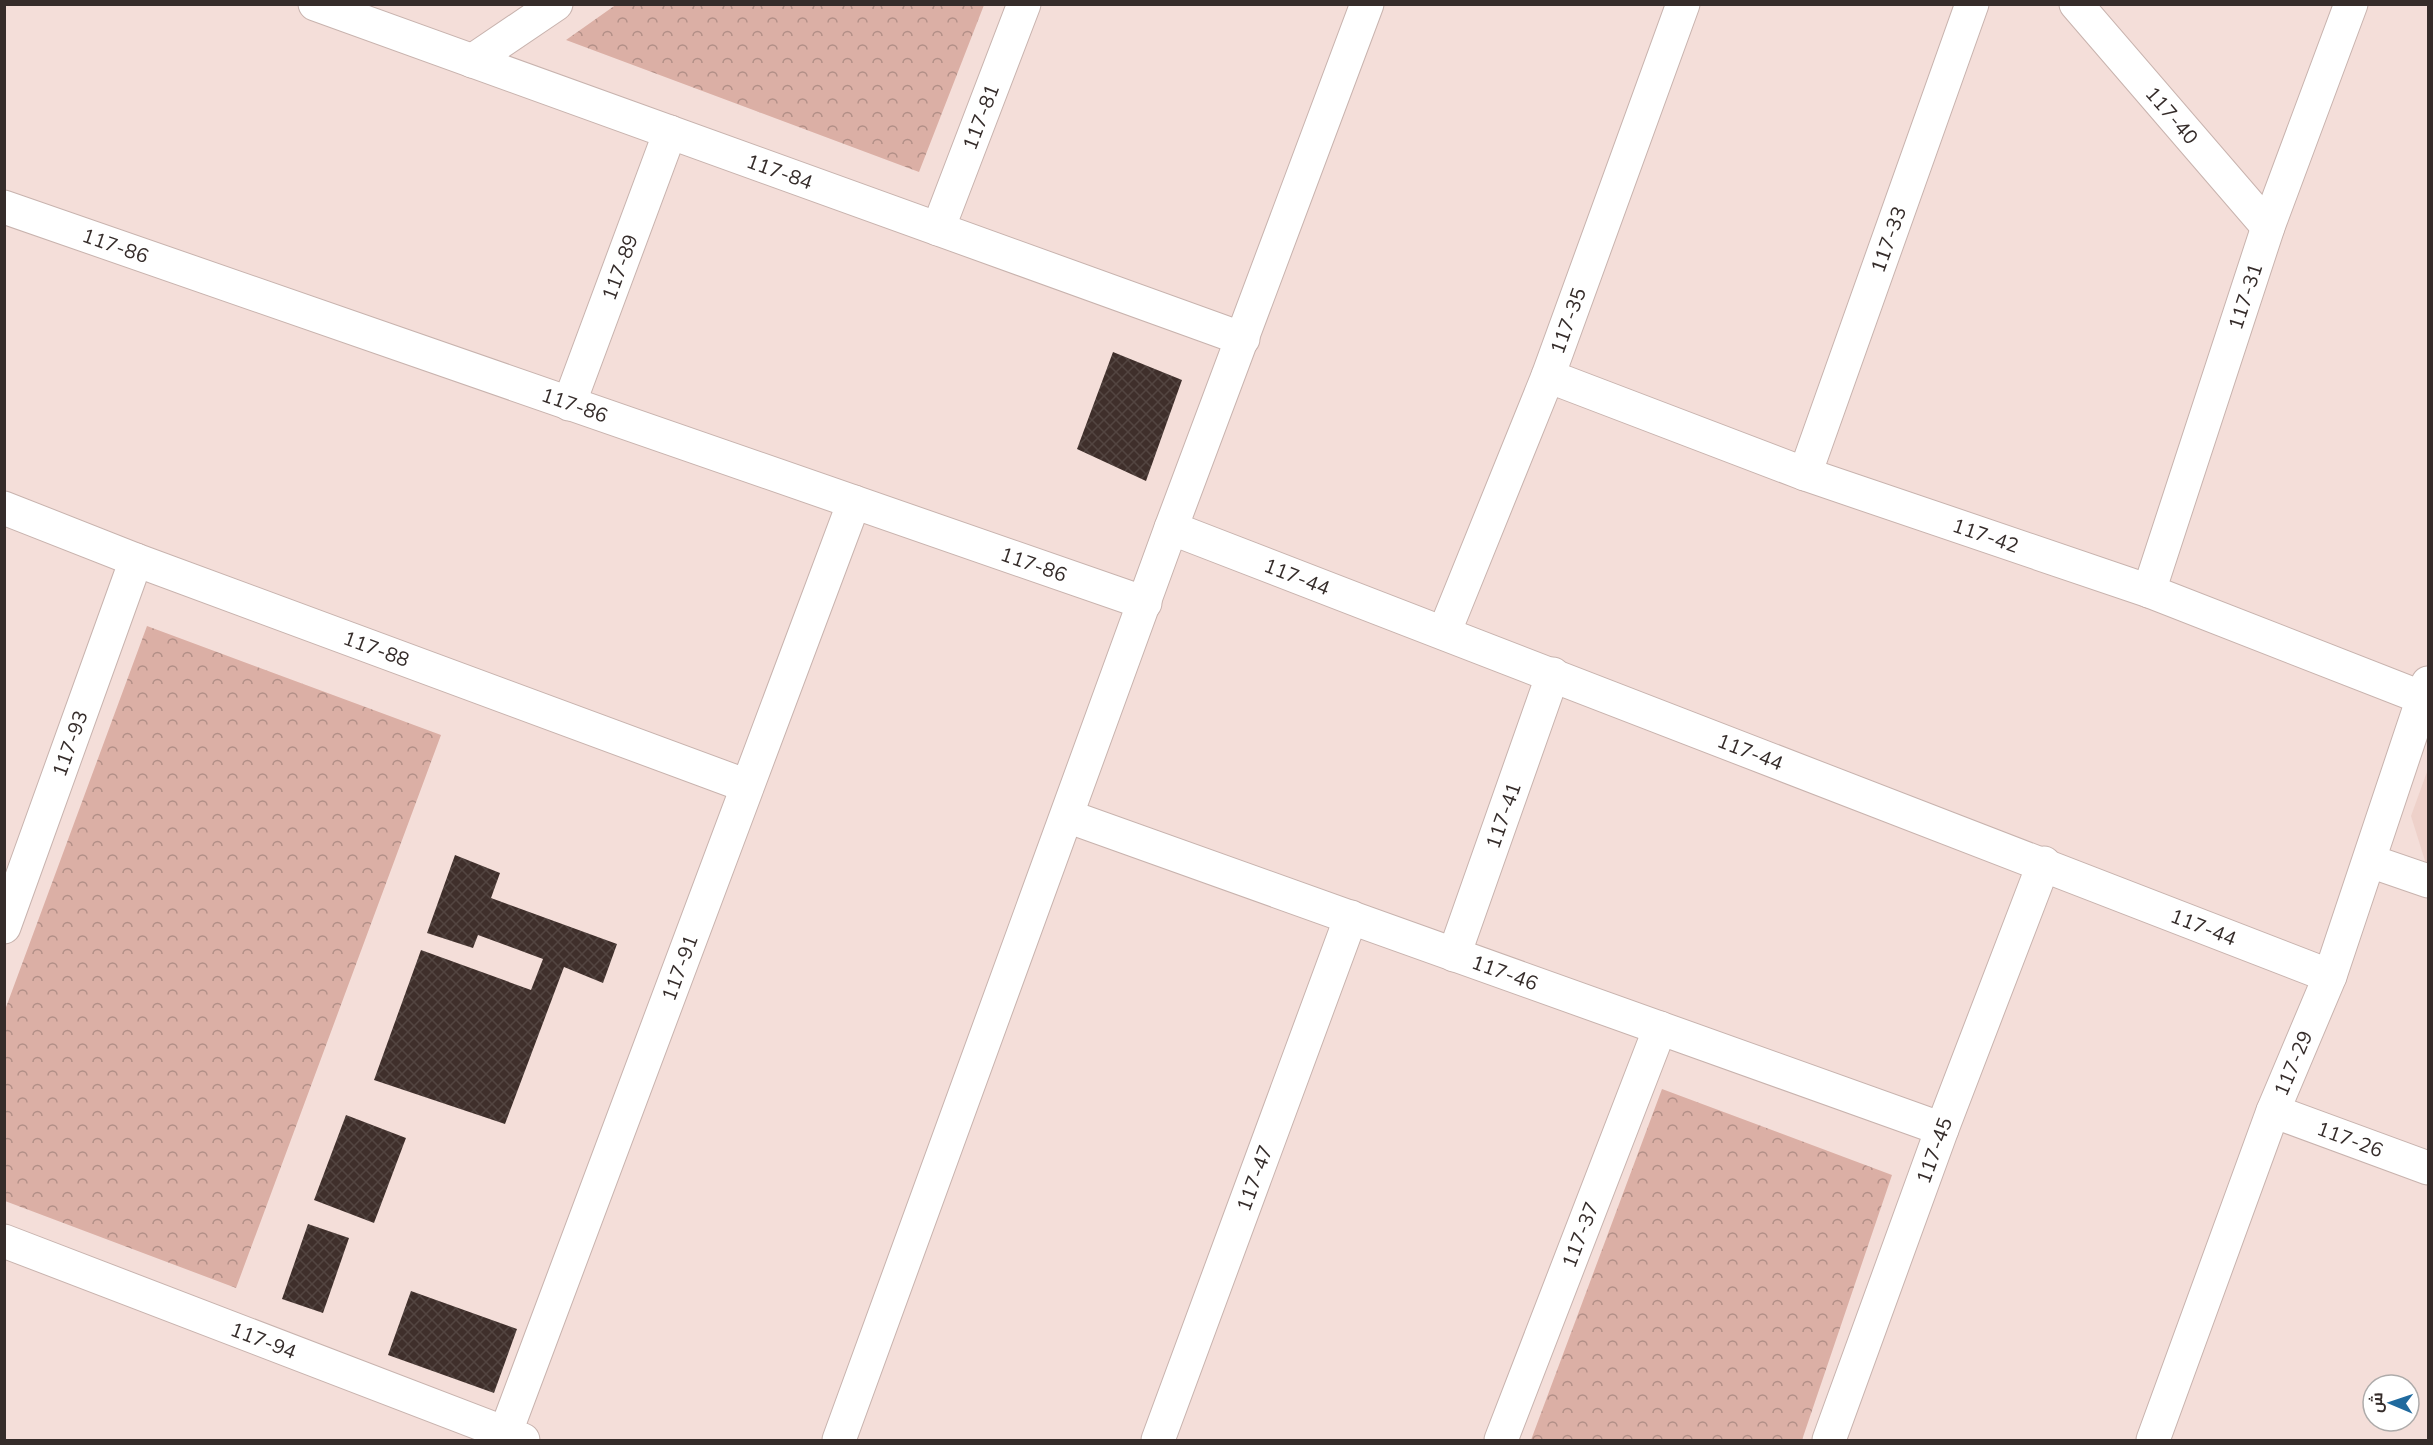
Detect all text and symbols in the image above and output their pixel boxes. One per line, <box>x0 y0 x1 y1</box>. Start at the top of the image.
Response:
street label: 117-81 <box>956 80 1006 154</box>
street label: 117-40 <box>2139 81 2204 150</box>
street label: 117-84 <box>743 148 816 197</box>
street label: 117-33 <box>1865 203 1913 276</box>
street label: 117-86 <box>79 222 152 270</box>
street label: 117-89 <box>596 231 645 304</box>
street label: 117-31 <box>2222 260 2269 333</box>
street label: 117-35 <box>1544 284 1593 358</box>
street label: 117-86 <box>538 382 611 429</box>
street label: 117-42 <box>1949 512 2022 560</box>
street label: 117-86 <box>997 541 1070 589</box>
street label: 117-44 <box>1260 552 1334 602</box>
street label: 117-88 <box>339 625 413 674</box>
street label: 117-93 <box>46 707 95 780</box>
street label: 117-44 <box>1713 727 1787 777</box>
street label: 117-41 <box>1480 779 1528 852</box>
street label: 117-44 <box>2167 903 2240 953</box>
street label: 117-91 <box>655 931 705 1005</box>
street label: 117-46 <box>1468 949 1541 997</box>
street label: 117-29 <box>2268 1027 2319 1100</box>
street label: 117-45 <box>1910 1114 1959 1187</box>
street label: 117-26 <box>2313 1115 2387 1164</box>
street label: 117-47 <box>1231 1142 1280 1215</box>
street label: 117-37 <box>1556 1198 1606 1272</box>
street label: 117-94 <box>227 1316 300 1366</box>
north arrow <box>2361 1373 2421 1433</box>
text: ش <box>2366 1392 2388 1413</box>

